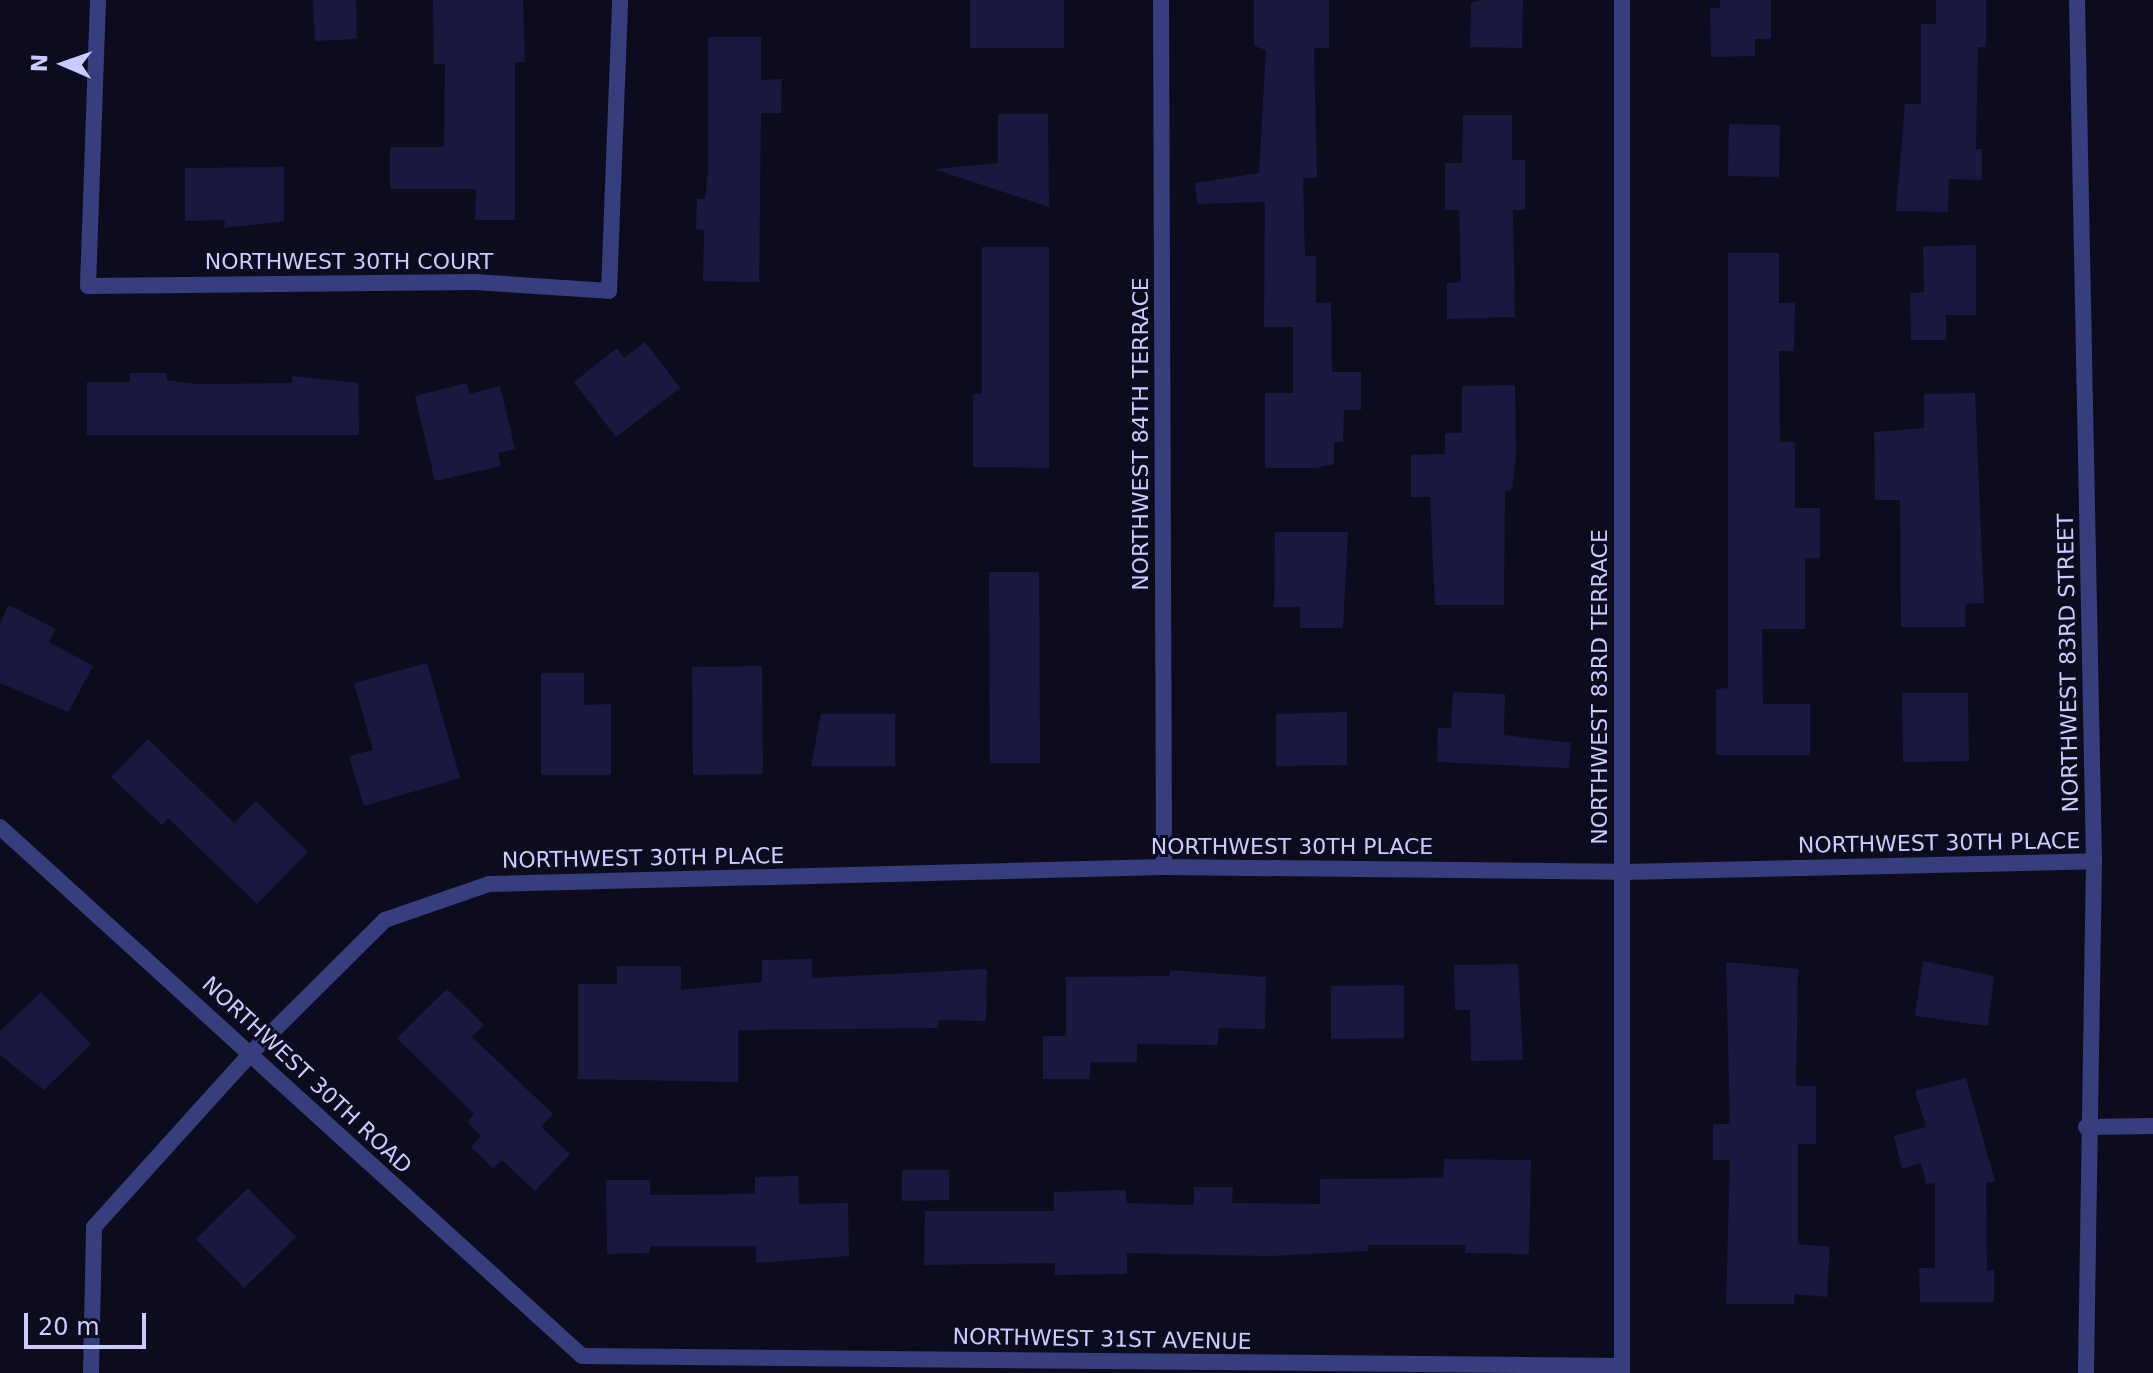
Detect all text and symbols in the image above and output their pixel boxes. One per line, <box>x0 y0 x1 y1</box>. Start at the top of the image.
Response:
north arrow <box>24 24 104 104</box>
text: N <box>27 54 52 73</box>
street label: NORTHWEST 30TH COURT <box>205 249 493 275</box>
street label: NORTHWEST 84TH TERRACE <box>1128 277 1154 591</box>
street label: NORTHWEST 83RD STREET <box>2052 513 2084 813</box>
street label: NORTHWEST 83RD TERRACE <box>1587 529 1613 845</box>
street label: NORTHWEST 30TH PLACE <box>1798 827 2080 859</box>
street label: NORTHWEST 30TH PLACE <box>1151 834 1433 860</box>
street label: NORTHWEST 30TH PLACE <box>502 842 784 874</box>
street label: NORTHWEST 30TH ROAD <box>197 971 417 1179</box>
scale bar <box>28 1297 150 1347</box>
text: 20 m <box>38 1313 100 1341</box>
street label: NORTHWEST 31ST AVENUE <box>952 1323 1252 1355</box>

